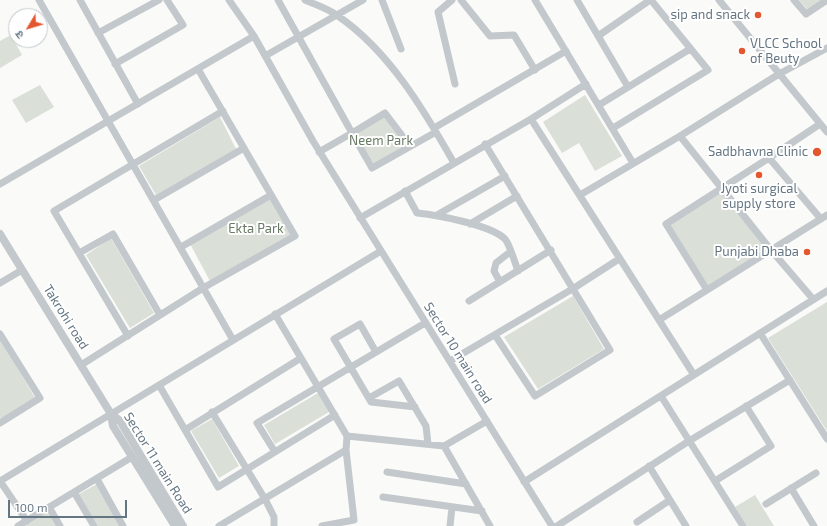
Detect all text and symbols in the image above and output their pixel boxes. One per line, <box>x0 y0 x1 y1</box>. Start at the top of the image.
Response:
place label: sip and snack <box>670 7 750 23</box>
north arrow <box>8 8 48 48</box>
marker: sip and snack <box>753 10 763 20</box>
text: उ <box>12 29 26 42</box>
place label: VLCC School of Beuty <box>750 36 822 67</box>
marker: VLCC School of Beuty <box>737 46 747 56</box>
park label: Neem Park <box>349 133 413 149</box>
place label: Sadbhavna Clinic <box>708 144 808 160</box>
marker: Sadbhavna Clinic <box>811 146 823 158</box>
marker: Jyoti surgical supply store <box>754 170 764 180</box>
place label: Jyoti surgical supply store <box>721 181 797 212</box>
park label: Ekta Park <box>228 221 284 237</box>
place label: Punjabi Dhaba <box>715 244 799 260</box>
marker: Punjabi Dhaba <box>802 247 812 257</box>
street label: Takrohi road <box>40 282 92 352</box>
street label: Sector 10 main road <box>421 300 495 406</box>
street label: Sector 11 main Road <box>121 409 195 517</box>
scale bar <box>10 492 129 518</box>
text: 100 m <box>15 500 47 514</box>

